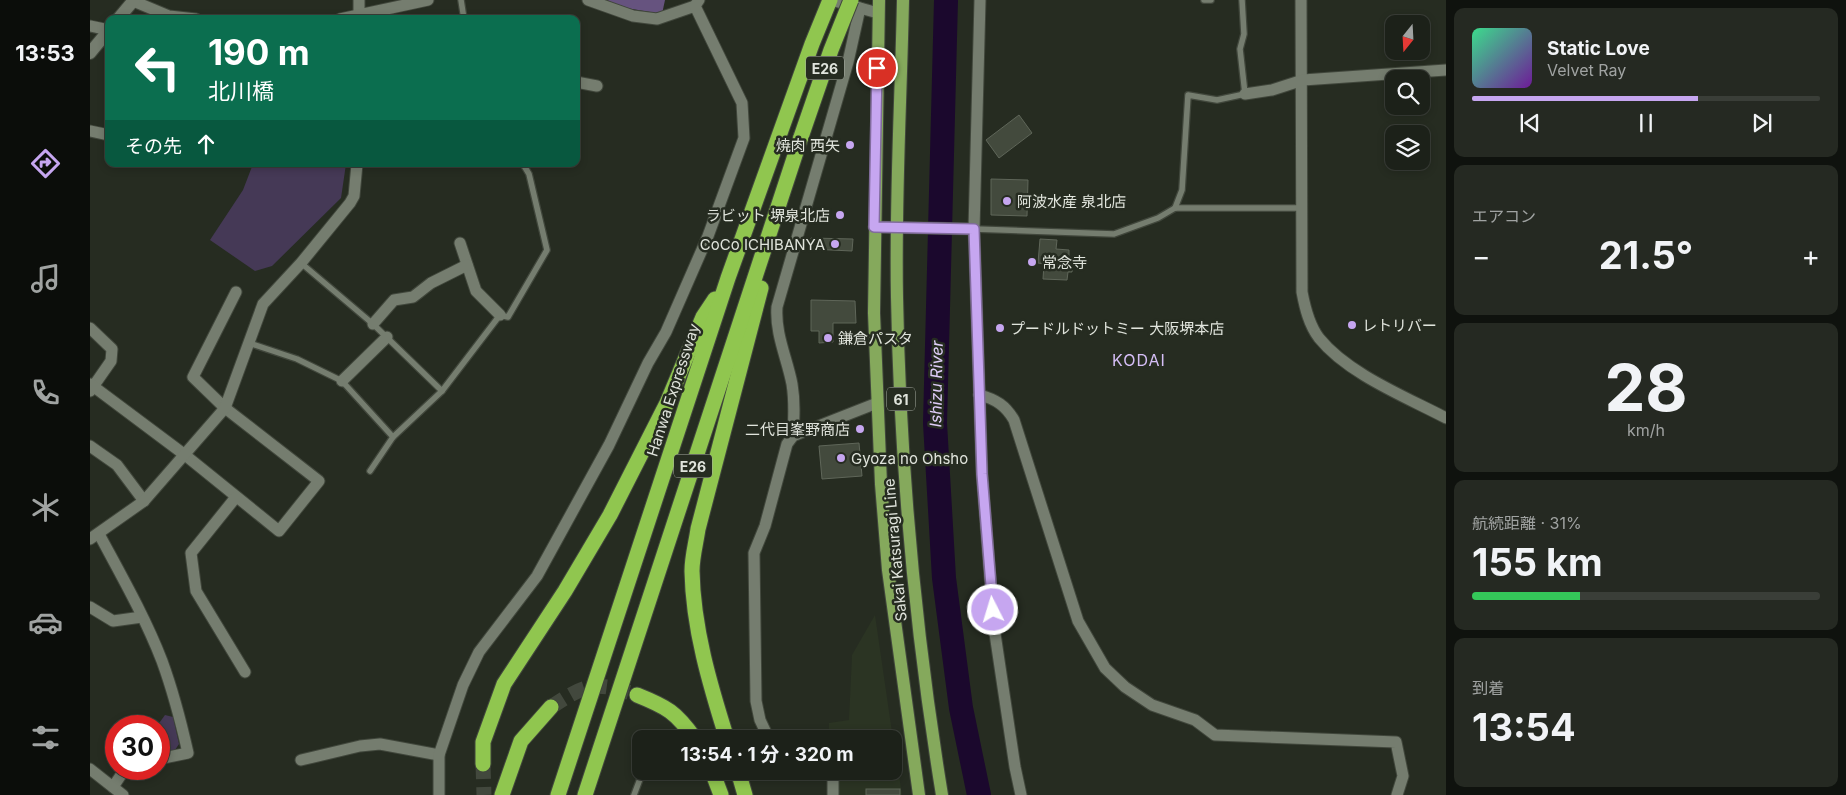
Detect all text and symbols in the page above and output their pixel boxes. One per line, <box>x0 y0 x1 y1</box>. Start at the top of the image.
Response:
north arrow <box>1385 15 1430 60</box>
map controls <box>1385 15 1430 170</box>
text: 190 m <box>208 31 310 73</box>
icon: left <box>125 35 190 100</box>
text: Static Love <box>1547 37 1650 60</box>
text: 13:53 <box>15 40 75 66</box>
pin <box>856 47 898 89</box>
icon: arrive <box>863 54 891 82</box>
road number: E26 <box>806 56 844 80</box>
text: Velvet Ray <box>1547 60 1626 80</box>
button: search <box>1385 70 1430 115</box>
text: 北川橋 <box>208 78 274 104</box>
icon: previous <box>1516 109 1544 137</box>
icon: pause <box>1632 109 1660 137</box>
icon: next <box>1748 109 1776 137</box>
button: layers <box>1385 125 1430 170</box>
icon: ahead <box>192 130 220 158</box>
text: その先 <box>125 135 182 158</box>
place label: 焼肉 西矢 <box>776 136 840 155</box>
marker: 焼肉 西矢 <box>844 139 856 151</box>
icon: directions <box>28 146 63 181</box>
place label: 阿波水産 泉北店 <box>1017 192 1126 211</box>
marker: 阿波水産 泉北店 <box>1001 195 1013 207</box>
place label: ラビット 堺泉北店 <box>706 206 830 225</box>
text: エアコン <box>1472 206 1536 226</box>
marker: ラビット 堺泉北店 <box>834 209 846 221</box>
text: 21.5° <box>1599 232 1693 278</box>
place label: CoCo ICHIBANYA <box>700 235 825 254</box>
marker: CoCo ICHIBANYA <box>829 238 841 250</box>
text: − <box>1472 239 1491 273</box>
text: + <box>1801 239 1820 273</box>
place label: 常念寺 <box>1042 253 1087 272</box>
marker: 常念寺 <box>1026 256 1038 268</box>
icon: music <box>28 261 63 296</box>
place label: レトリバー <box>1362 316 1437 335</box>
place label: プードルドットミー 大阪堺本店 <box>1010 319 1224 338</box>
marker: レトリバー <box>1346 319 1358 331</box>
street label: Hanwa Expressway <box>643 321 704 459</box>
marker: プードルドットミー 大阪堺本店 <box>994 322 1006 334</box>
place label: 鎌倉パスタ <box>838 329 913 348</box>
marker: 鎌倉パスタ <box>822 332 834 344</box>
water label: Ishizu River <box>925 339 947 428</box>
text: 28 <box>1604 348 1688 427</box>
district label: KODAI <box>1112 350 1166 370</box>
icon: phone <box>28 375 63 410</box>
road number: 61 <box>887 388 915 410</box>
place label: 二代目峯野商店 <box>745 420 850 439</box>
text: km/h <box>1627 420 1665 440</box>
marker: 二代目峯野商店 <box>854 423 866 435</box>
place label: Gyoza no Ohsho <box>851 449 968 468</box>
marker: Gyoza no Ohsho <box>835 452 847 464</box>
road number: E26 <box>674 454 712 478</box>
street label: Sakai Katsuragi Line <box>879 478 911 622</box>
icon: climate <box>28 490 63 525</box>
text: 航続距離 · 31% <box>1472 513 1582 533</box>
text: 155 km <box>1472 539 1603 585</box>
position arrow <box>966 583 1018 635</box>
icon: car <box>28 605 63 640</box>
text: 到着 <box>1472 678 1504 698</box>
text: 13:54 <box>1472 704 1576 750</box>
speed limit sign: 30 <box>105 715 170 780</box>
icon: filters <box>28 720 63 755</box>
text: 13:54 · 1 分 · 320 m <box>680 743 854 766</box>

